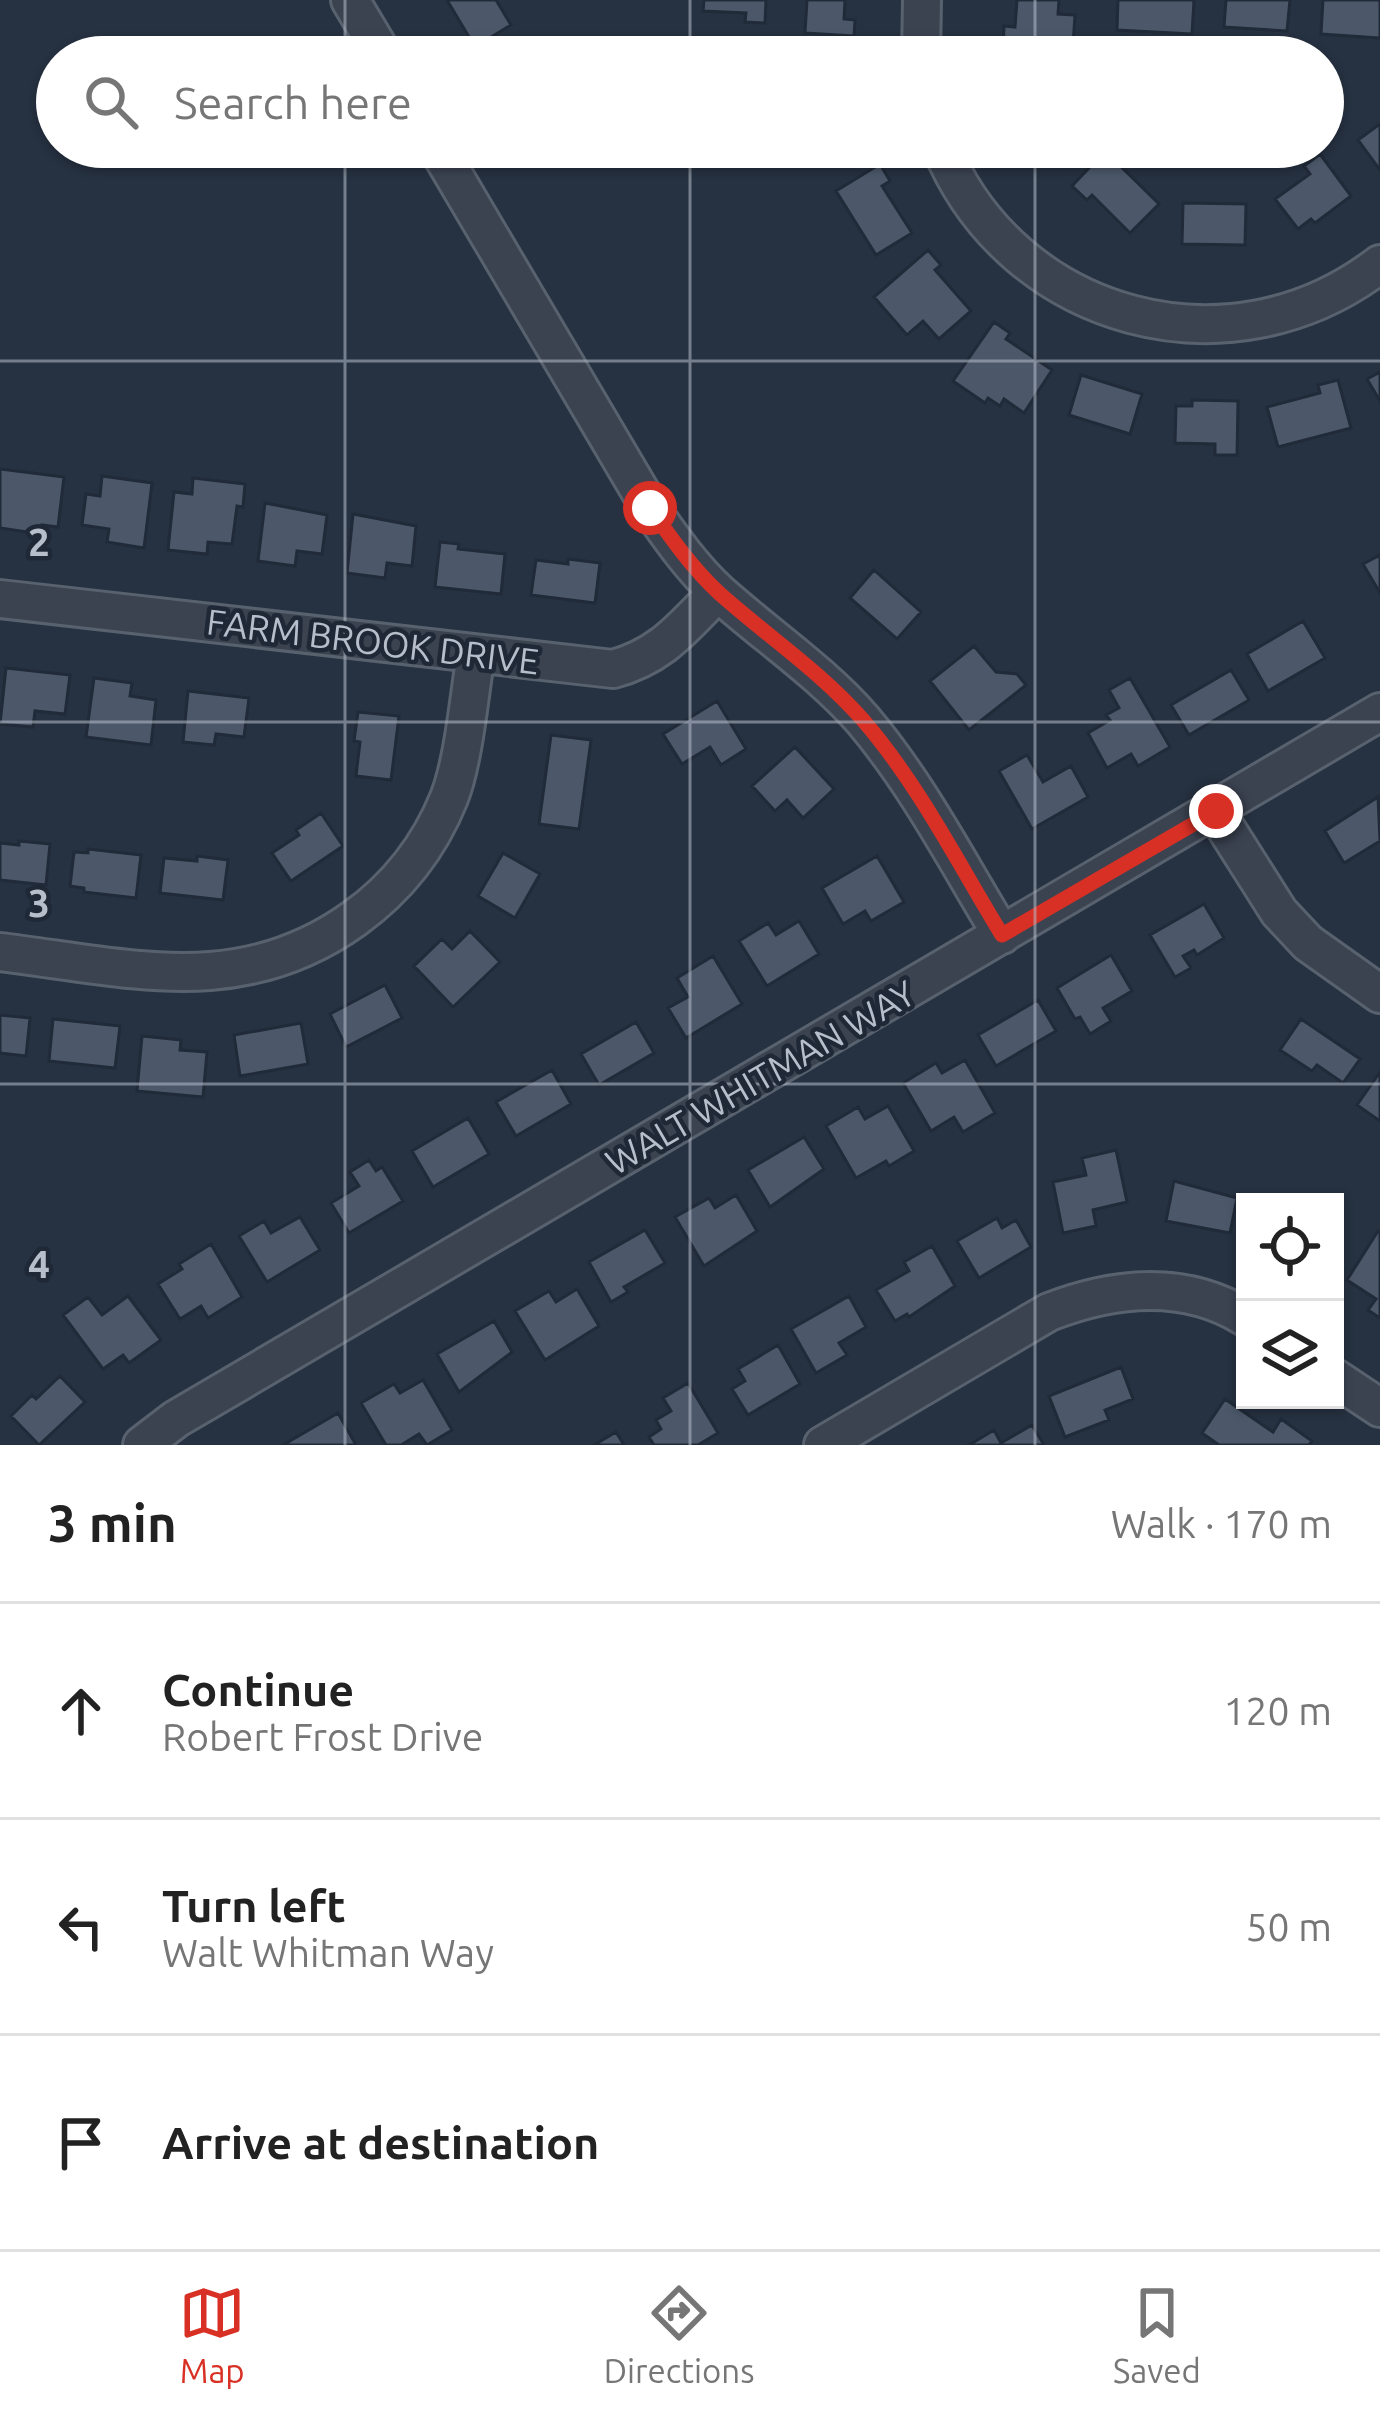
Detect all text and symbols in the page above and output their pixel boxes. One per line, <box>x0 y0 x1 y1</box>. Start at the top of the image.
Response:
search box <box>36 36 1344 168</box>
icon: search <box>78 69 144 135</box>
text: Search here <box>174 77 412 128</box>
route start <box>623 481 677 535</box>
text: 2 <box>28 520 50 563</box>
street label: FARM BROOK DRIVE <box>205 600 541 682</box>
route end <box>1189 784 1243 838</box>
text: 3 <box>28 881 50 924</box>
street label: WALT WHITMAN WAY <box>598 972 922 1182</box>
map controls <box>1236 1193 1344 1409</box>
button: locate <box>1236 1193 1344 1301</box>
text: 4 <box>28 1242 50 1285</box>
button: layers <box>1236 1301 1344 1409</box>
text: 3 min <box>48 1494 177 1552</box>
text: Walk · 170 m <box>1111 1502 1332 1545</box>
text: Continue <box>162 1664 354 1715</box>
icon: ahead <box>48 1678 114 1744</box>
text: 120 m <box>1223 1689 1332 1732</box>
text: Robert Frost Drive <box>162 1715 483 1758</box>
text: Turn left <box>162 1880 346 1931</box>
icon: left <box>48 1894 114 1960</box>
text: 50 m <box>1245 1905 1332 1948</box>
text: Walt Whitman Way <box>162 1931 494 1974</box>
icon: arrive <box>48 2110 114 2176</box>
text: Arrive at destination <box>162 2117 599 2168</box>
tab: Map <box>179 2280 245 2389</box>
tab: Directions <box>604 2280 754 2389</box>
tab: Saved <box>1113 2280 1201 2389</box>

